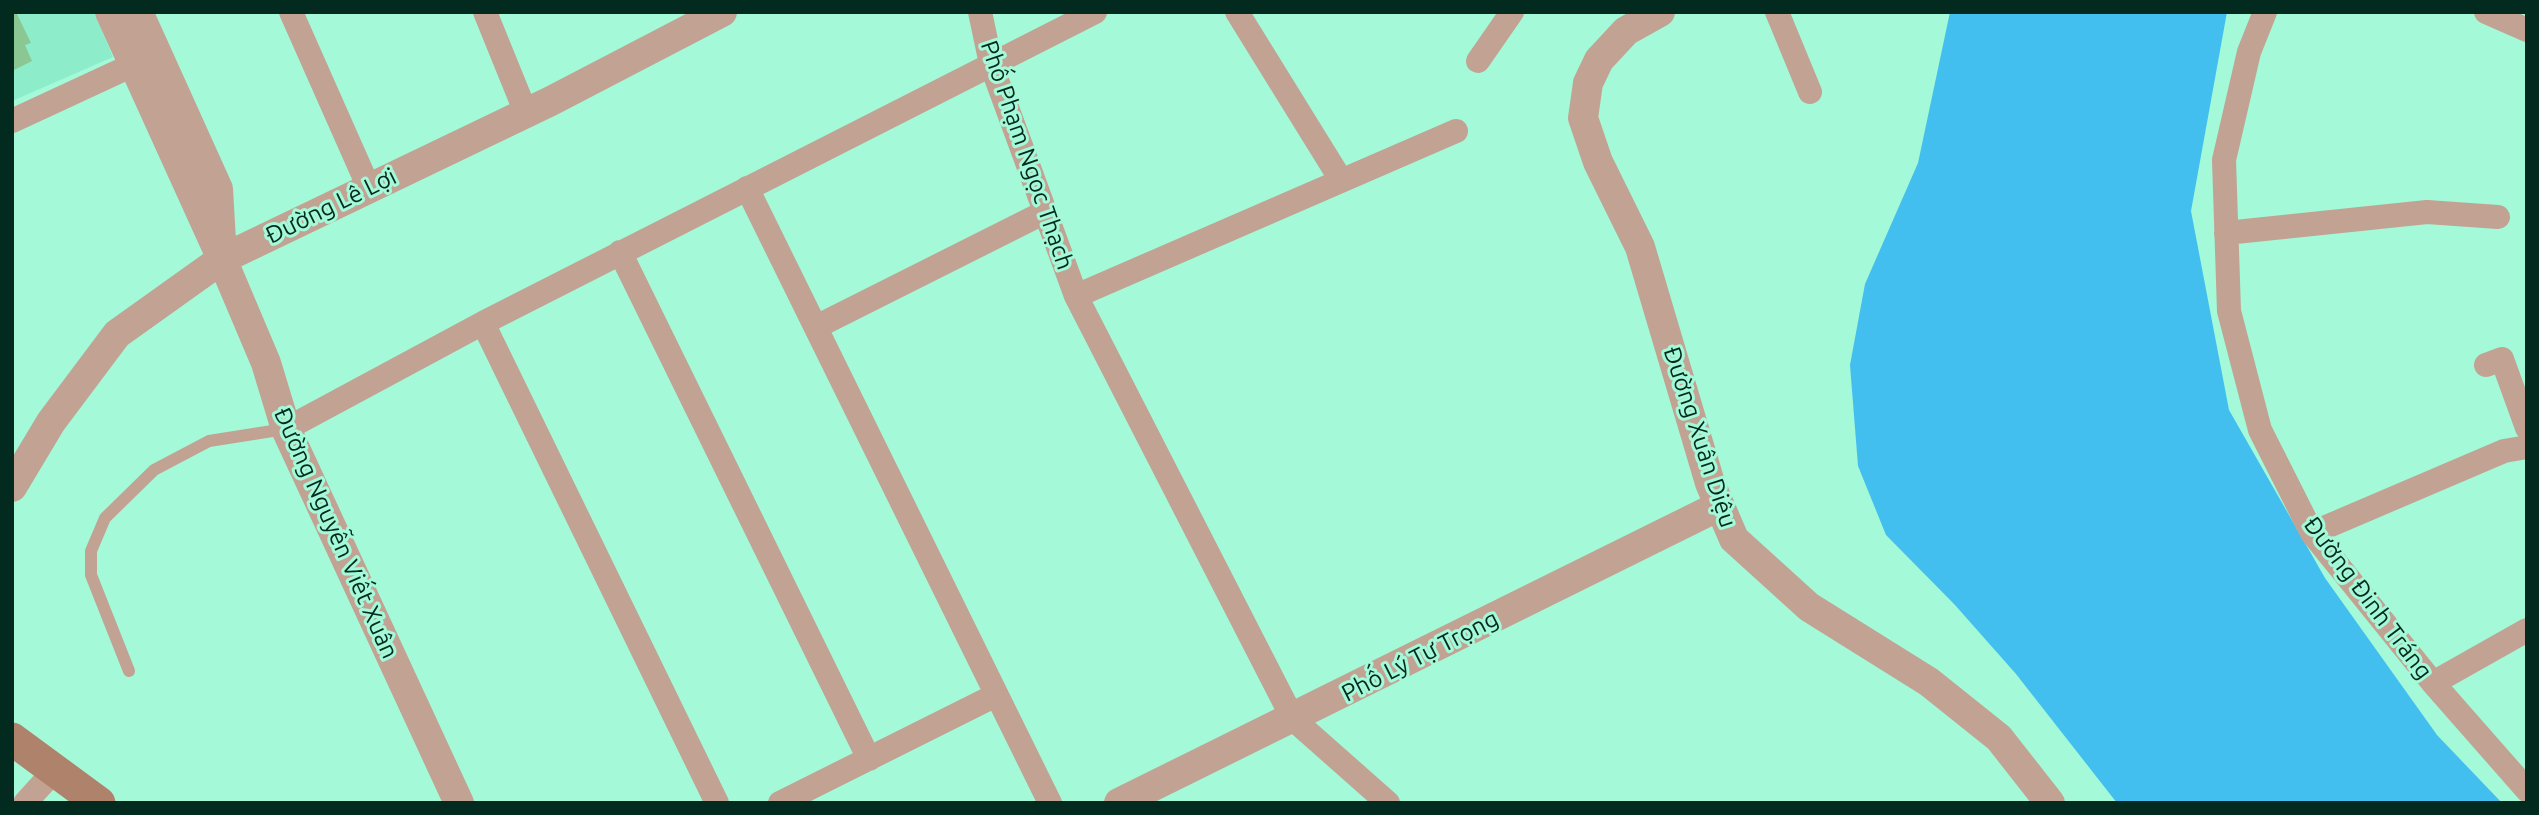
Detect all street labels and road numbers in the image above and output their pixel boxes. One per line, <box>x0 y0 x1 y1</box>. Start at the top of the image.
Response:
street label: Phố Phạm Ngọc Thạch <box>974 37 1080 273</box>
street label: Đường Lê Lợi <box>261 162 401 250</box>
street label: Đường Xuân Diệu <box>1657 343 1743 531</box>
street label: Đường Nguyễn Viết Xuân <box>268 403 404 663</box>
street label: Đường Đinh Tráng <box>2298 511 2438 685</box>
street label: Phố Lý Tự Trọng <box>1337 604 1503 708</box>

